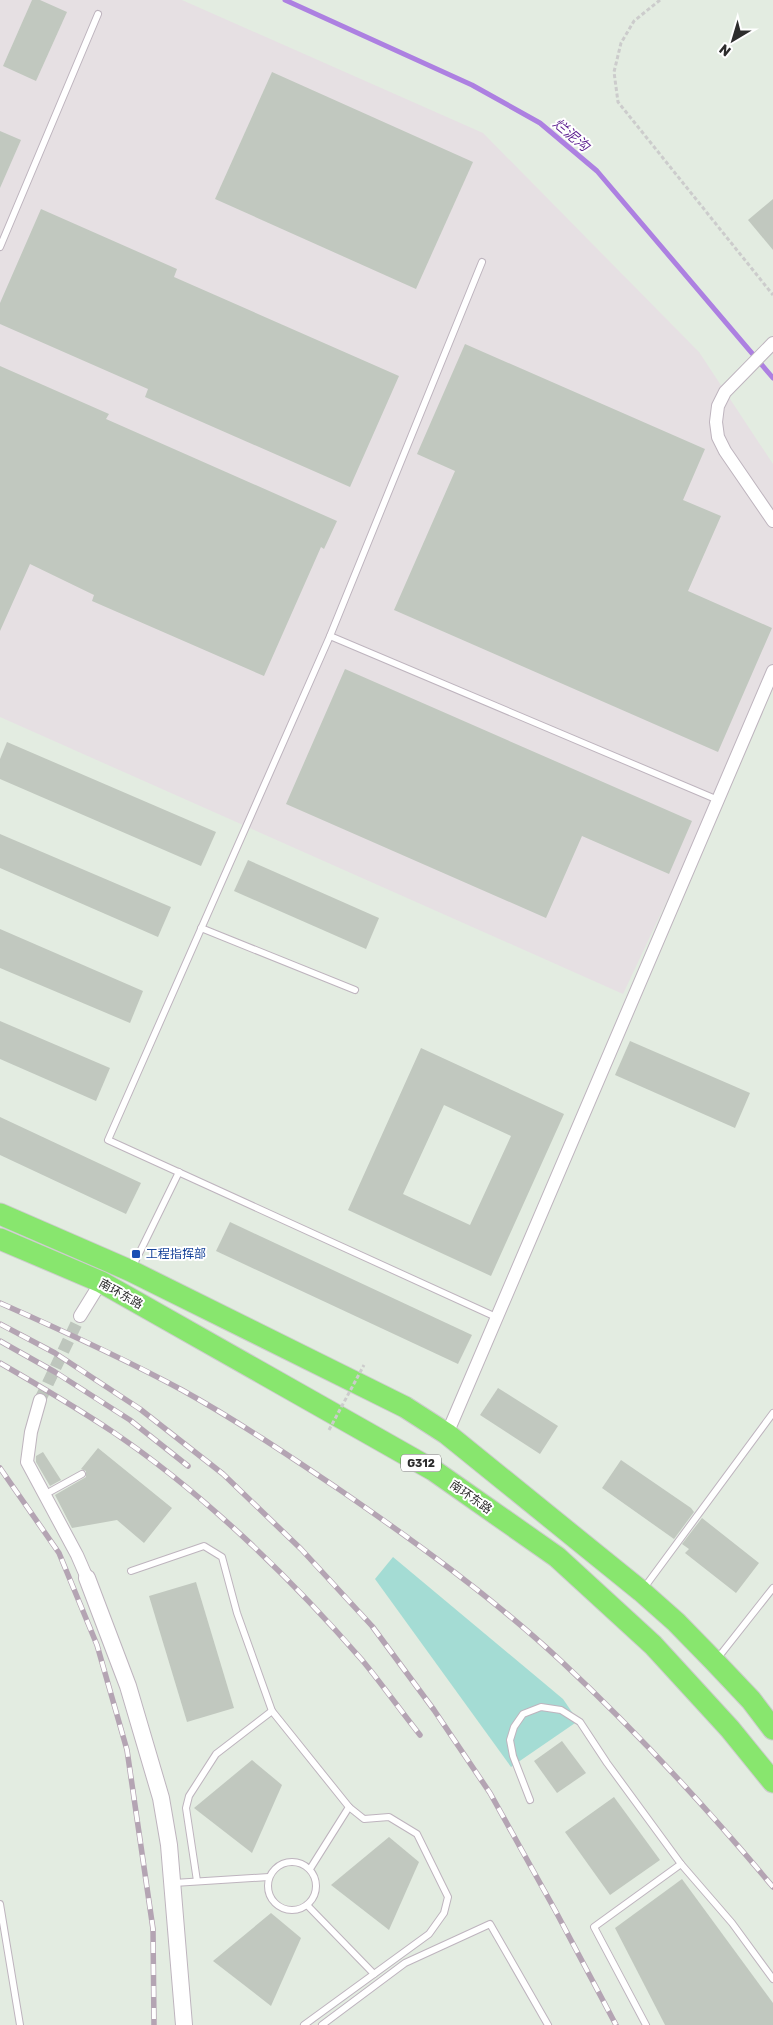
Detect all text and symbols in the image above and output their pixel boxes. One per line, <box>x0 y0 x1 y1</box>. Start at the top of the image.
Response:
north arrow <box>708 15 758 65</box>
text: N <box>716 40 735 60</box>
water label: 烂泥沟 <box>549 115 594 156</box>
place label: 工程指挥部 <box>146 1247 206 1261</box>
marker: 工程指挥部 <box>130 1248 142 1260</box>
street label: 南环东路 <box>97 1276 145 1312</box>
road number: G312 <box>401 1455 441 1472</box>
street label: 南环东路 <box>447 1477 495 1517</box>

